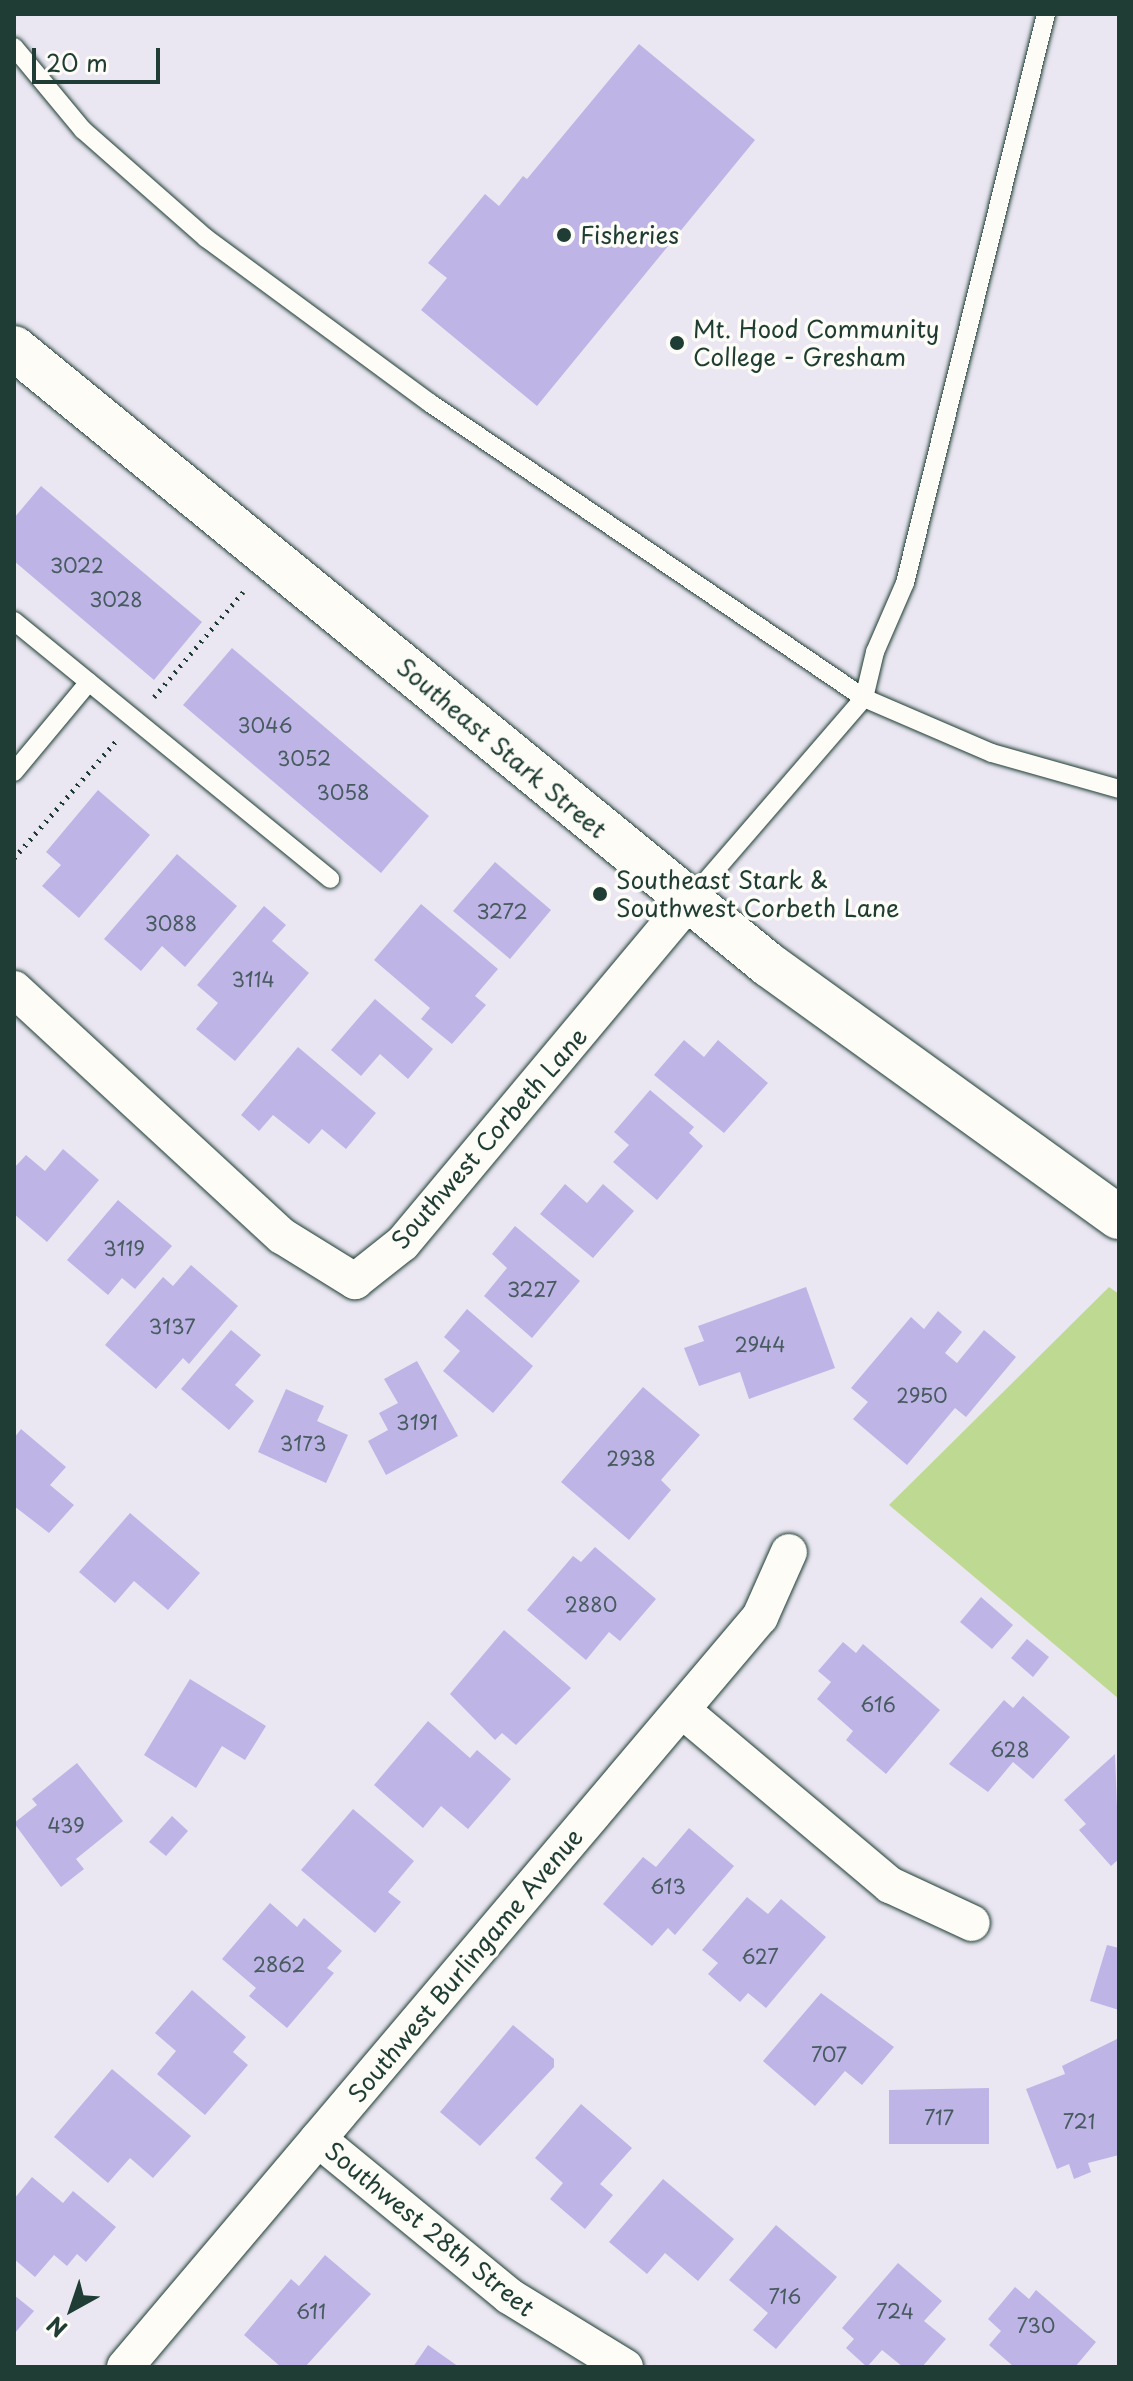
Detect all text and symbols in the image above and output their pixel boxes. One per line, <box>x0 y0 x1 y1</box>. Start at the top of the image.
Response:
scale bar <box>36 32 164 82</box>
text: 20 m <box>46 44 108 80</box>
place label: Fisheries <box>580 221 679 249</box>
marker: Fisheries <box>555 226 573 244</box>
place label: Mt. Hood Community College - Gresham <box>693 315 940 371</box>
marker: Mt. Hood Community College - Gresham <box>668 334 686 352</box>
house number: 3022 <box>50 553 104 577</box>
house number: 3028 <box>89 587 143 611</box>
street label: Southeast Stark Street <box>391 652 613 844</box>
house number: 3046 <box>238 713 292 737</box>
house number: 3052 <box>277 746 331 770</box>
house number: 3058 <box>316 780 370 804</box>
place label: Southeast Stark & Southwest Corbeth Lane <box>616 866 899 922</box>
marker: Southeast Stark & Southwest Corbeth Lane <box>591 885 609 903</box>
house number: 3272 <box>476 899 528 923</box>
house number: 3088 <box>145 911 197 935</box>
house number: 3114 <box>231 967 275 991</box>
street label: Southwest Corbeth Lane <box>385 1022 593 1254</box>
house number: 3119 <box>103 1236 145 1260</box>
house number: 3227 <box>507 1277 557 1301</box>
house number: 3137 <box>149 1314 195 1338</box>
house number: 2944 <box>734 1332 786 1356</box>
house number: 2950 <box>896 1383 948 1407</box>
house number: 3191 <box>396 1410 438 1434</box>
house number: 3173 <box>280 1431 326 1455</box>
house number: 2938 <box>606 1446 656 1470</box>
house number: 2880 <box>565 1592 617 1616</box>
house number: 616 <box>860 1692 896 1716</box>
house number: 628 <box>990 1737 1030 1761</box>
house number: 439 <box>47 1813 85 1837</box>
street label: Southwest Burlingame Avenue <box>341 1822 589 2108</box>
house number: 613 <box>650 1874 686 1898</box>
house number: 627 <box>741 1944 779 1968</box>
house number: 2862 <box>253 1952 305 1976</box>
house number: 707 <box>811 2042 847 2066</box>
house number: 717 <box>924 2105 954 2129</box>
house number: 721 <box>1063 2109 1095 2133</box>
street label: Southwest 28th Street <box>320 2136 540 2322</box>
north arrow <box>32 2269 112 2349</box>
house number: 716 <box>769 2284 801 2308</box>
house number: 611 <box>296 2299 326 2323</box>
house number: 724 <box>876 2299 914 2323</box>
text: N <box>39 2310 74 2346</box>
house number: 730 <box>1017 2313 1055 2337</box>

